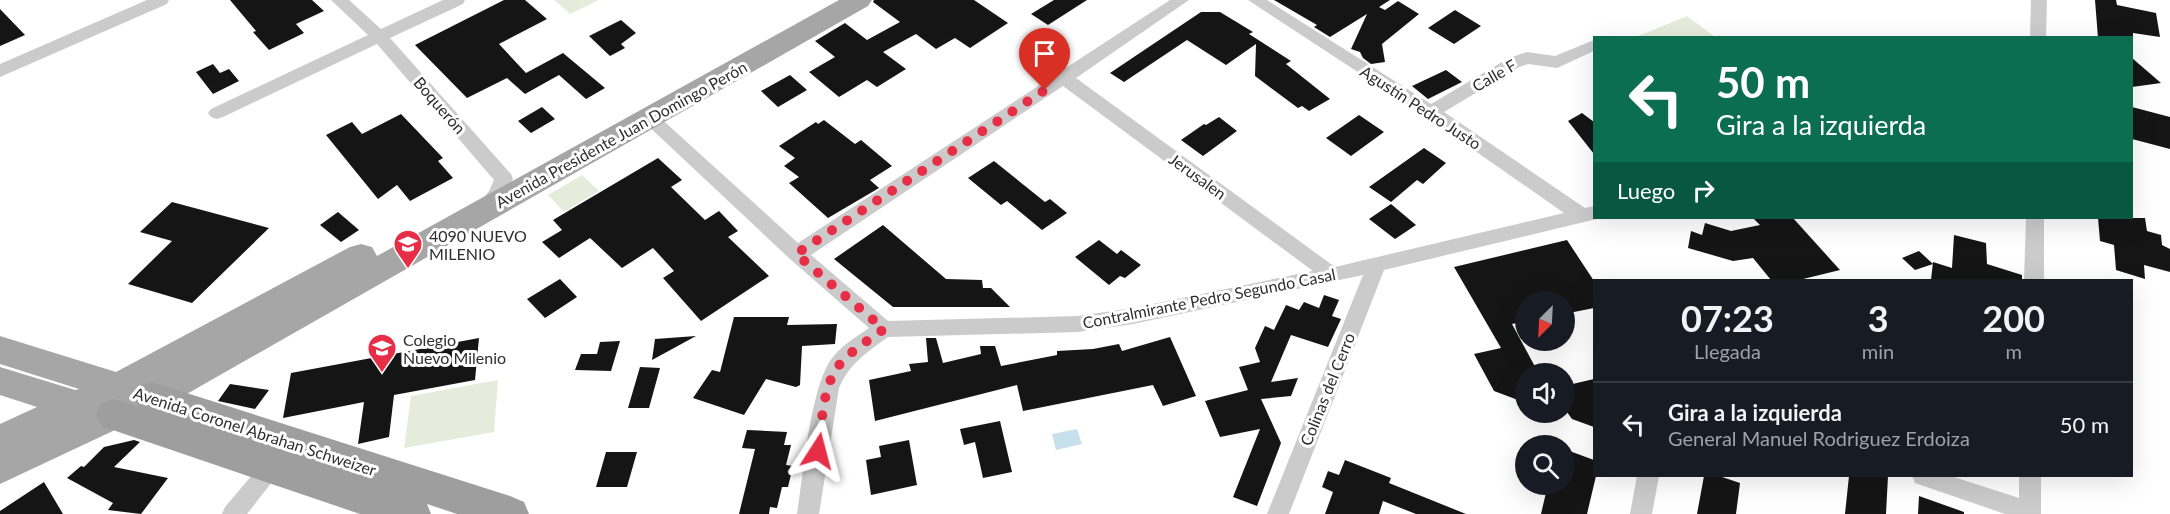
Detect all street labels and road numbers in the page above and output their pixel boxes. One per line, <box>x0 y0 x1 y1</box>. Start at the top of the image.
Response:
street label: Calle F <box>1469 55 1519 95</box>
street label: Avenida Presidente Juan Domingo Perón <box>492 57 750 211</box>
street label: Agustín Pedro Justo <box>1357 61 1485 153</box>
street label: Boquerón <box>410 73 470 137</box>
street label: Jerusalen <box>1166 149 1230 203</box>
street label: Contralmirante Pedro Segundo Casal <box>1081 264 1337 332</box>
street label: Colinas del Cerro <box>1296 330 1358 448</box>
street label: Avenida Coronel Abrahan Schweizer <box>131 383 379 479</box>

